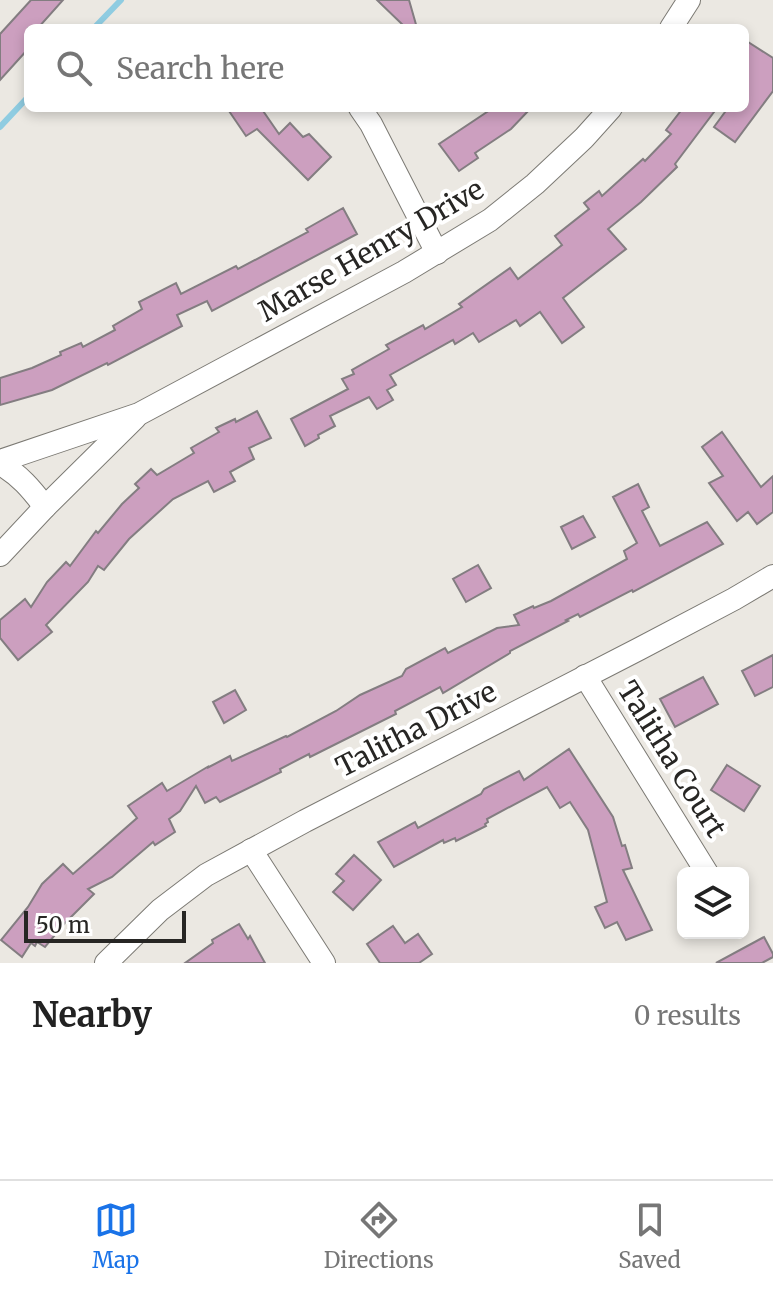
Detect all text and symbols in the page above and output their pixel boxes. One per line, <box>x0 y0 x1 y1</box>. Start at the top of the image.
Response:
search box <box>24 24 749 112</box>
icon: search <box>52 46 96 90</box>
text: Search here <box>116 49 284 87</box>
street label: Marse Henry Drive <box>252 171 490 329</box>
street label: Talitha Drive <box>330 673 502 785</box>
street label: Talitha Court <box>610 674 734 844</box>
map controls <box>677 867 749 939</box>
button: layers <box>677 867 749 939</box>
scale bar <box>24 907 186 943</box>
text: 50 m <box>36 911 90 939</box>
text: Nearby <box>32 994 152 1036</box>
text: 0 results <box>634 999 741 1032</box>
tab: Map <box>92 1198 139 1274</box>
tab: Directions <box>324 1198 434 1274</box>
tab: Saved <box>618 1198 681 1274</box>

